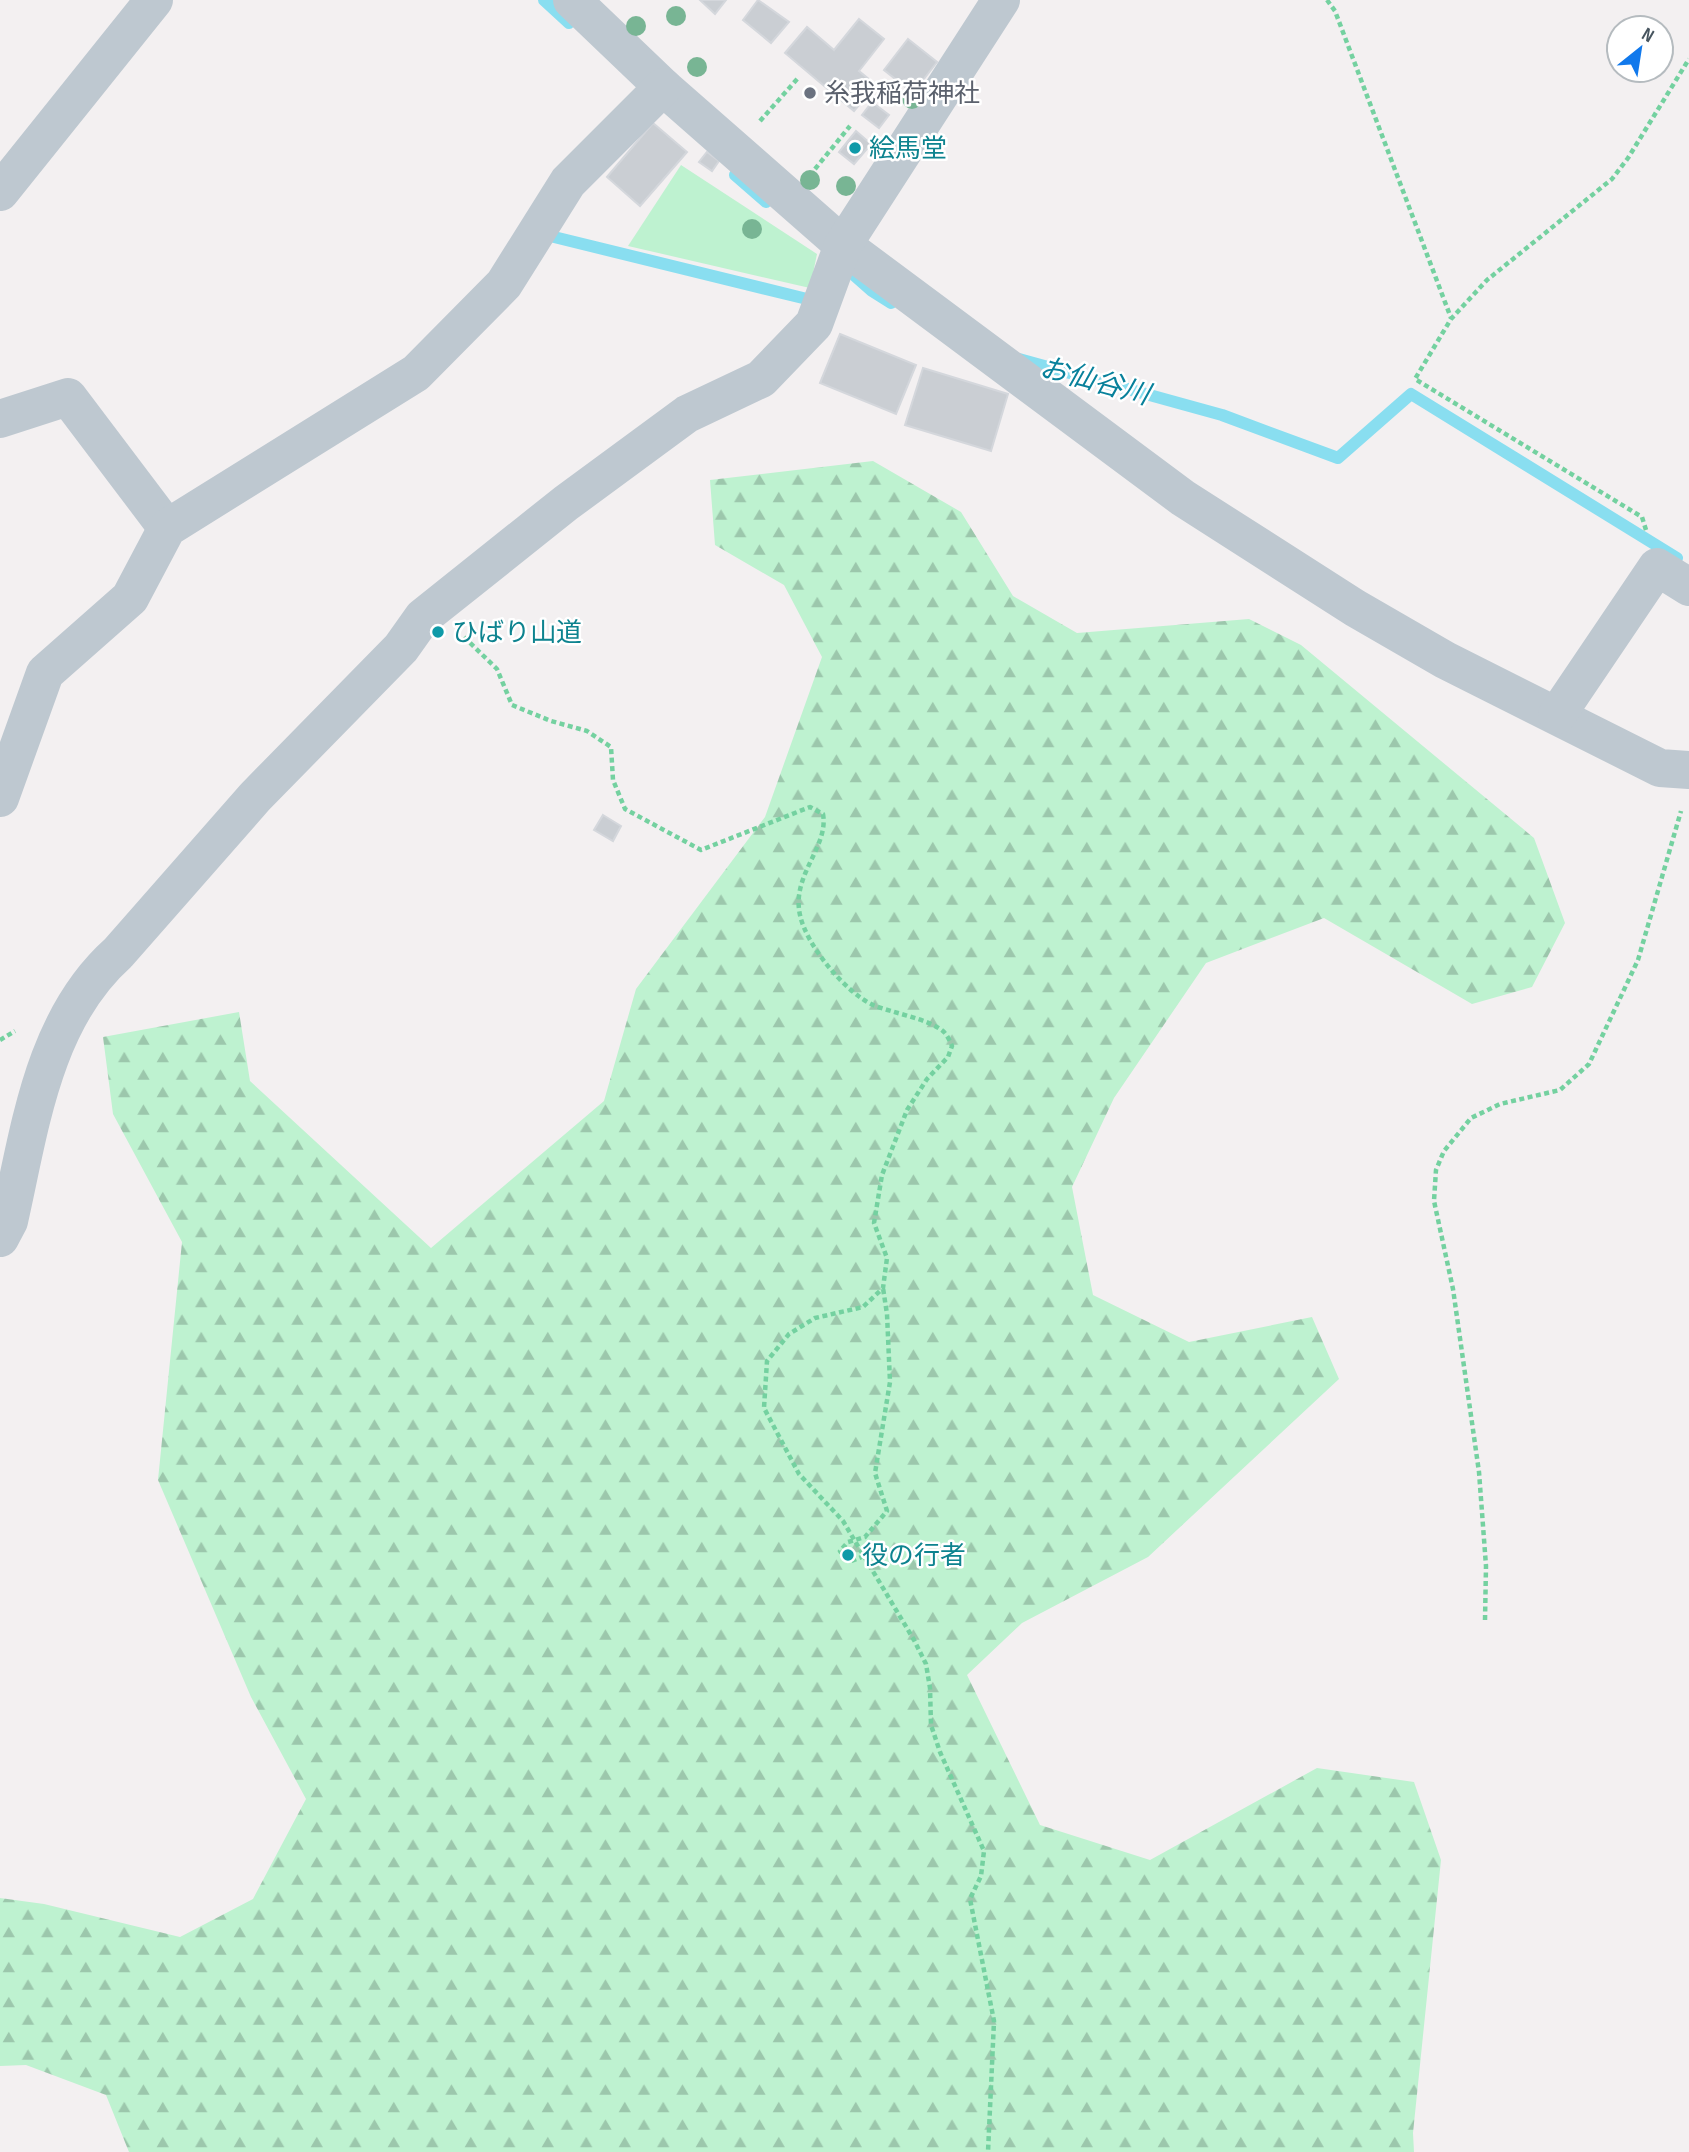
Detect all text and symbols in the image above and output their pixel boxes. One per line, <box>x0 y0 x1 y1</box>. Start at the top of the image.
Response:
north arrow <box>1605 14 1675 84</box>
text: N <box>1638 23 1658 48</box>
place label: 糸我稲荷神社 <box>824 79 980 110</box>
marker: 糸我稲荷神社 <box>802 85 818 101</box>
place label: 絵馬堂 <box>869 134 947 165</box>
marker: 絵馬堂 <box>847 140 863 156</box>
water label: お仙谷川 <box>1036 351 1156 413</box>
place label: ひばり山道 <box>452 618 582 649</box>
marker: ひばり山道 <box>430 624 446 640</box>
place label: 役の行者 <box>862 1541 966 1572</box>
marker: 役の行者 <box>840 1547 856 1563</box>

